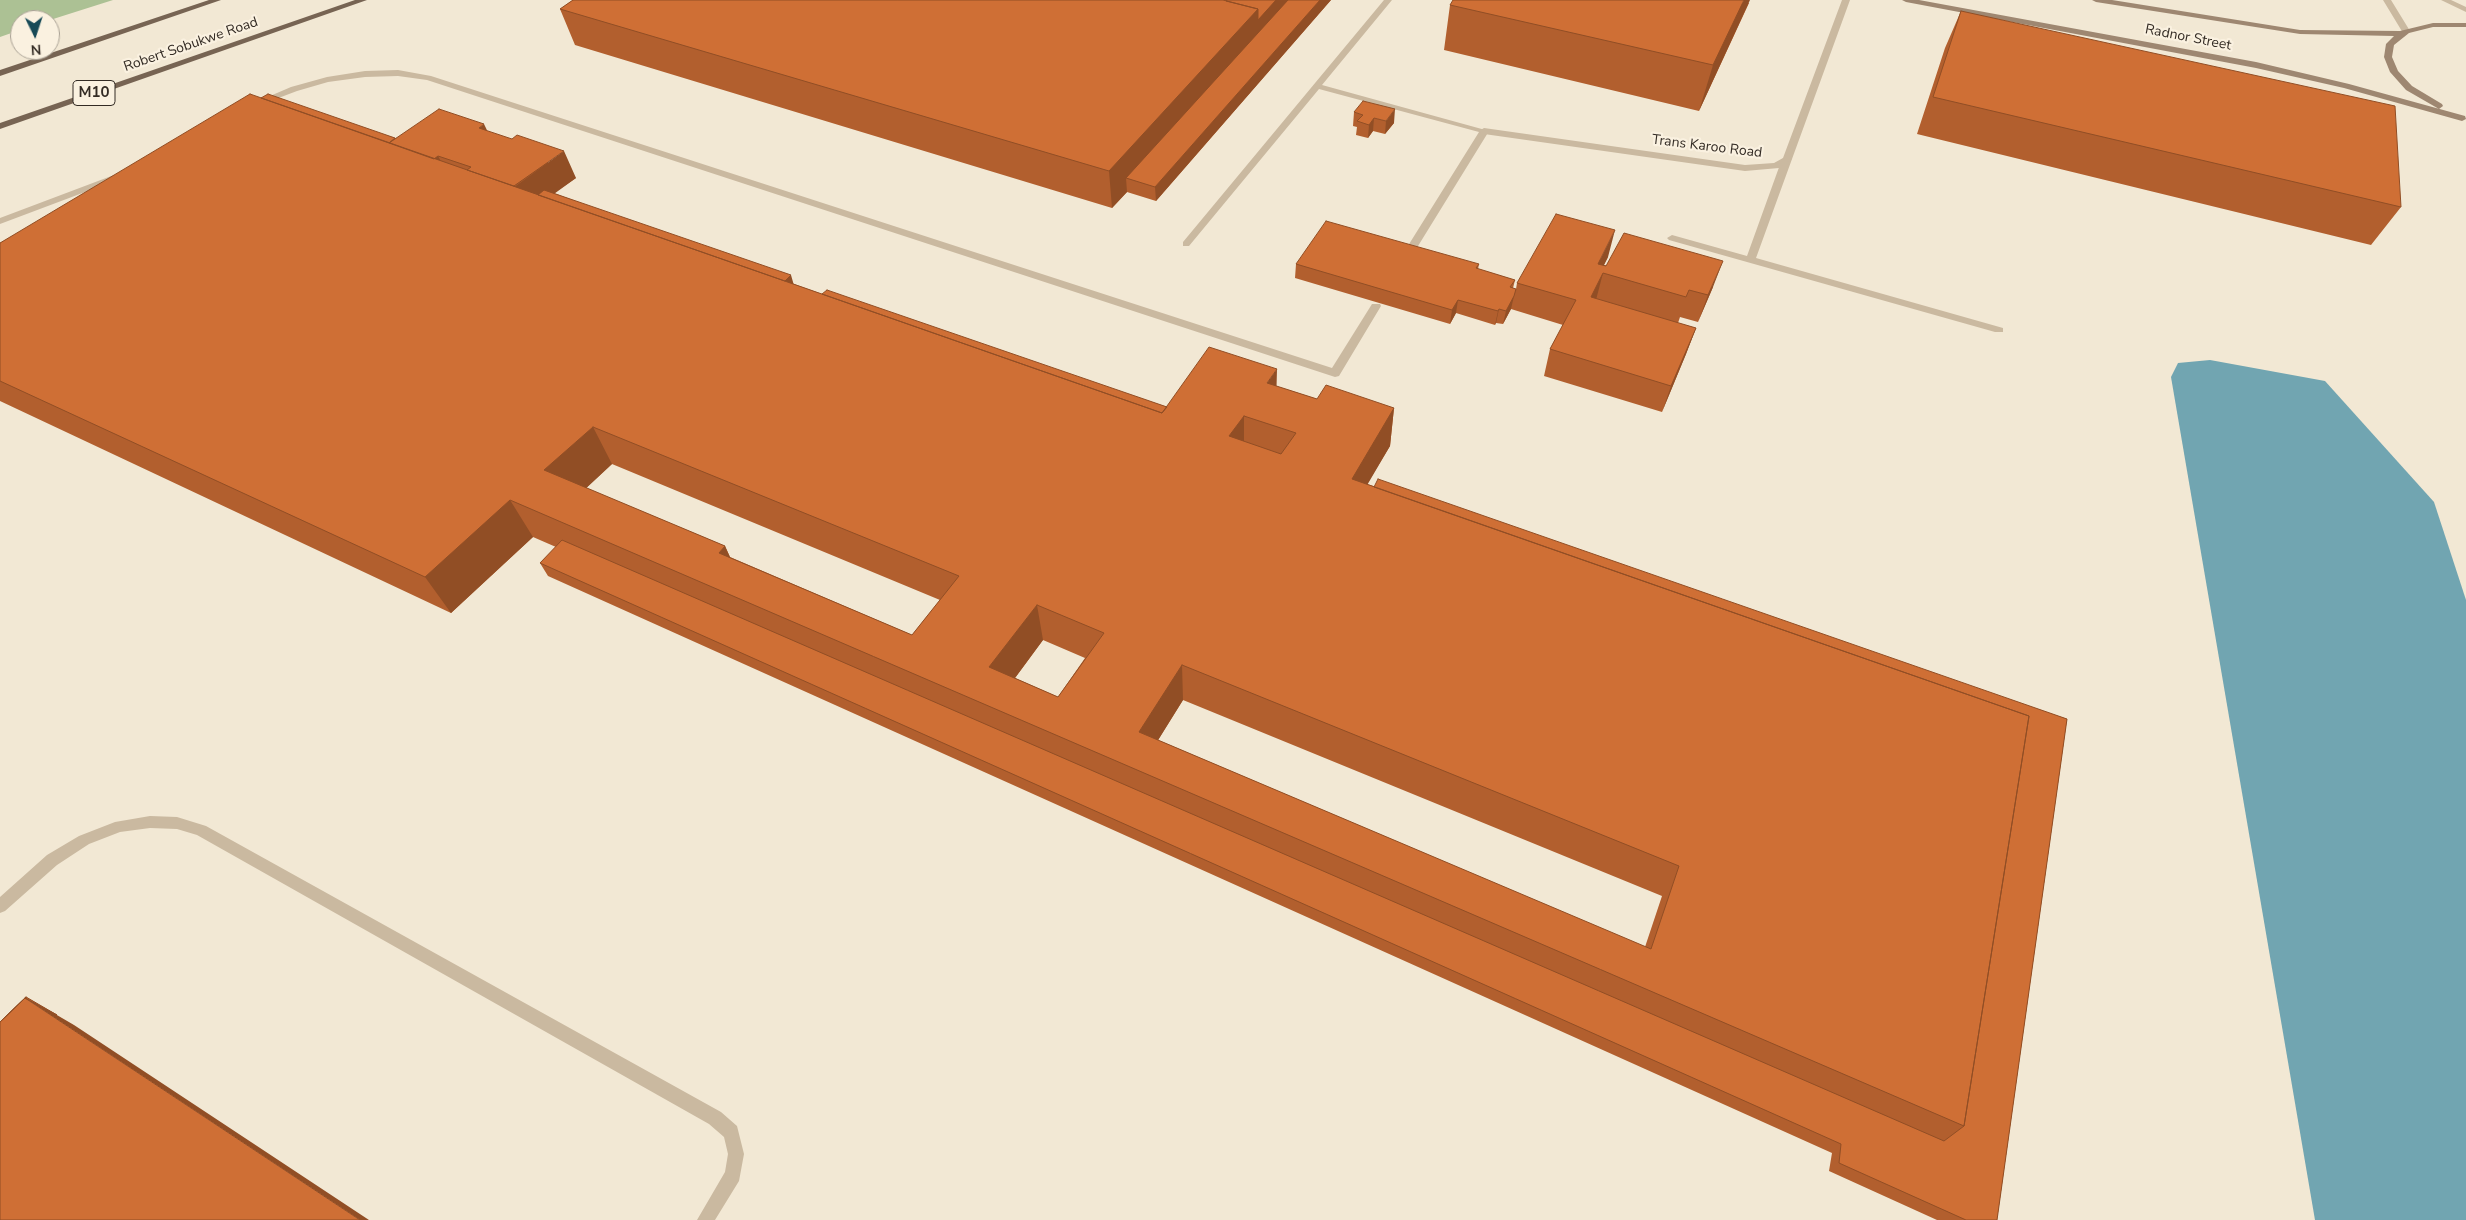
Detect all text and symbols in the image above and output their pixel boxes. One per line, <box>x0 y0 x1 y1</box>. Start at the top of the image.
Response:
north arrow <box>10 10 60 60</box>
street label: Robert Sobukwe Road <box>122 14 260 76</box>
street label: Radnor Street <box>2143 21 2233 55</box>
text: N <box>30 40 42 59</box>
road number: M10 <box>73 80 115 106</box>
street label: Trans Karoo Road <box>1651 132 1763 162</box>

